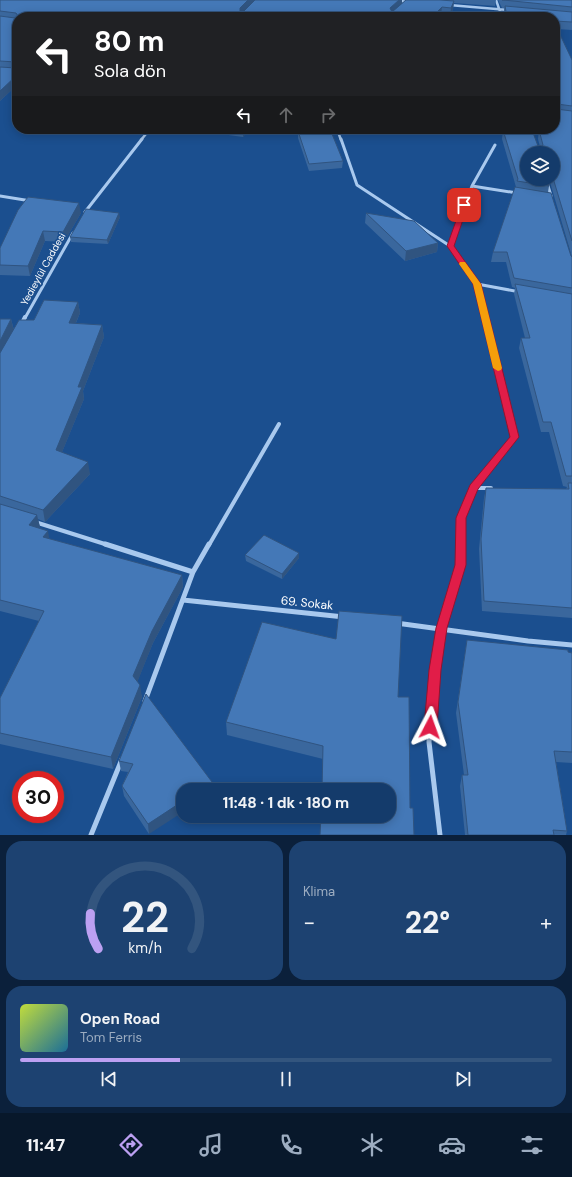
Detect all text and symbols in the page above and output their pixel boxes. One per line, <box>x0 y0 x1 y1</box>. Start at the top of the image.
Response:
text: 80 m <box>94 23 164 60</box>
icon: left <box>28 28 80 80</box>
text: Sola dön <box>94 59 166 83</box>
icon: left <box>233 104 255 126</box>
icon: ahead <box>275 104 297 126</box>
icon: right <box>317 104 339 126</box>
map controls <box>520 146 560 186</box>
button: layers <box>520 146 560 186</box>
pin <box>447 188 481 222</box>
icon: arrive <box>453 194 475 216</box>
street label: Yedieylül Caddesi <box>18 230 68 308</box>
street label: 69. Sokak <box>280 592 334 614</box>
position arrow <box>409 706 451 748</box>
speed limit sign: 30 <box>12 771 64 823</box>
text: 11:48 · 1 dk · 180 m <box>223 793 349 813</box>
text: Klima <box>303 883 335 900</box>
text: 22 <box>121 890 168 944</box>
text: 22° <box>405 903 450 942</box>
text: − <box>303 908 315 937</box>
text: + <box>540 908 552 937</box>
text: km/h <box>128 938 161 956</box>
text: Open Road <box>80 1009 160 1029</box>
text: Tom Ferris <box>80 1029 142 1046</box>
icon: previous <box>98 1068 120 1090</box>
icon: pause <box>275 1068 297 1090</box>
icon: next <box>452 1068 474 1090</box>
icon: directions <box>117 1131 145 1159</box>
icon: music <box>197 1131 225 1159</box>
icon: phone <box>277 1131 305 1159</box>
icon: climate <box>358 1131 386 1159</box>
icon: car <box>438 1131 466 1159</box>
icon: filters <box>518 1131 546 1159</box>
text: 11:47 <box>26 1133 65 1157</box>

